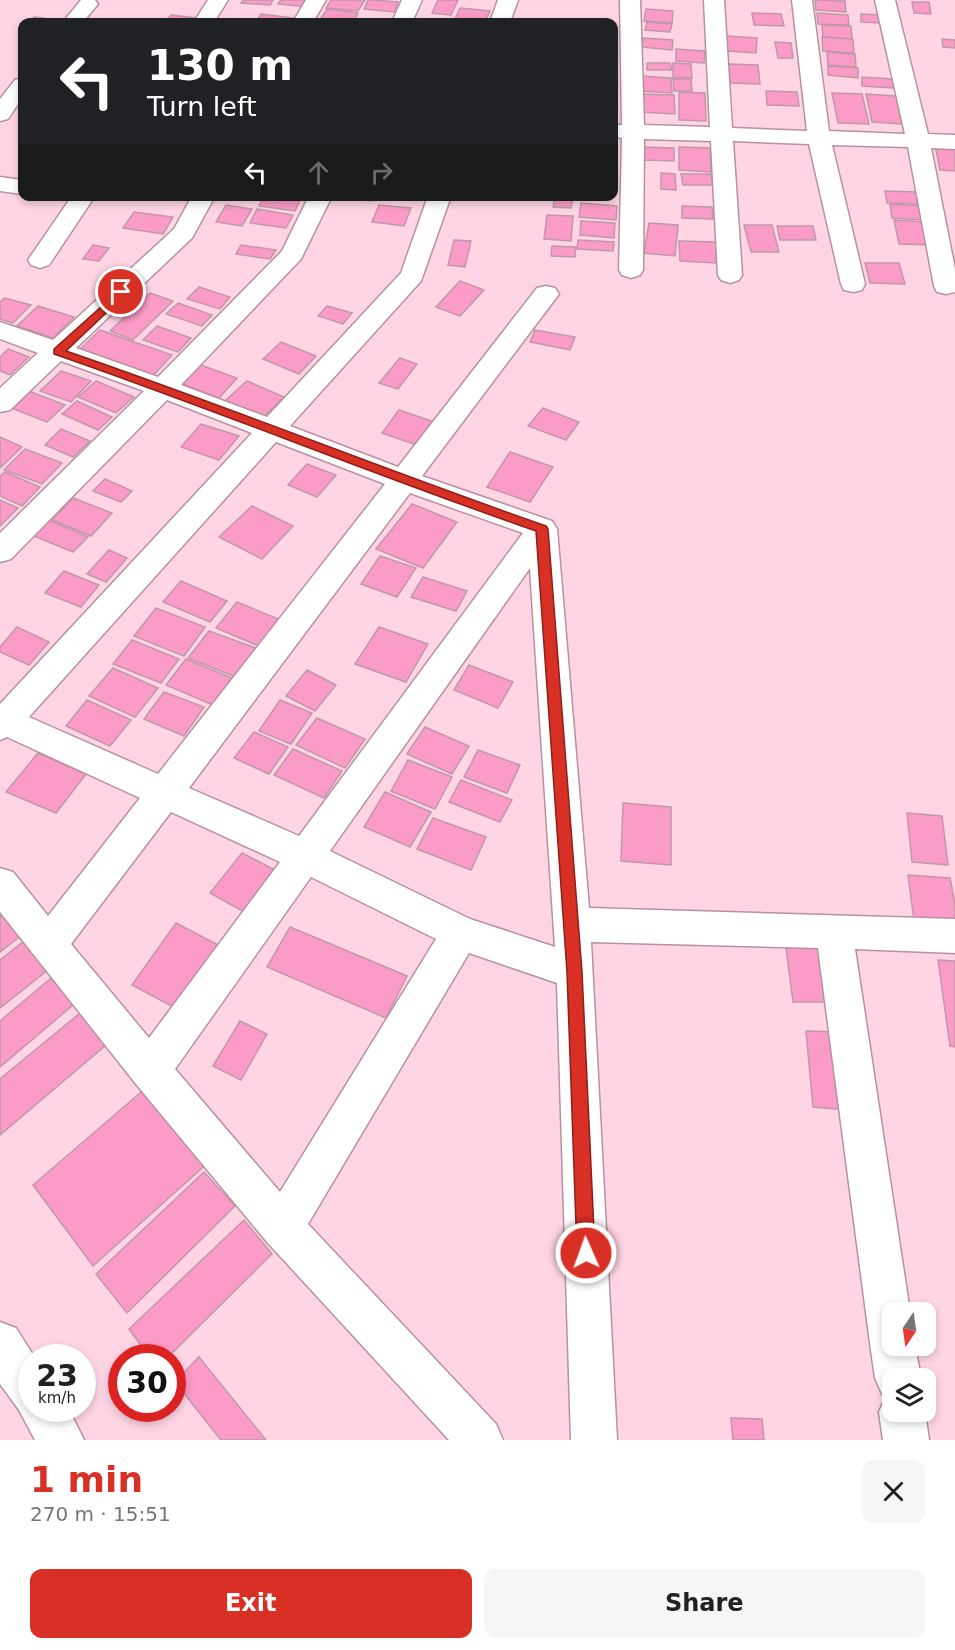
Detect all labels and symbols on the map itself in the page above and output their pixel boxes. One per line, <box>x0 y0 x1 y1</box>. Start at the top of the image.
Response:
pin <box>95 266 146 317</box>
position arrow <box>554 1221 618 1285</box>
north arrow <box>882 1302 936 1356</box>
speed limit sign: 30 <box>108 1344 186 1422</box>

